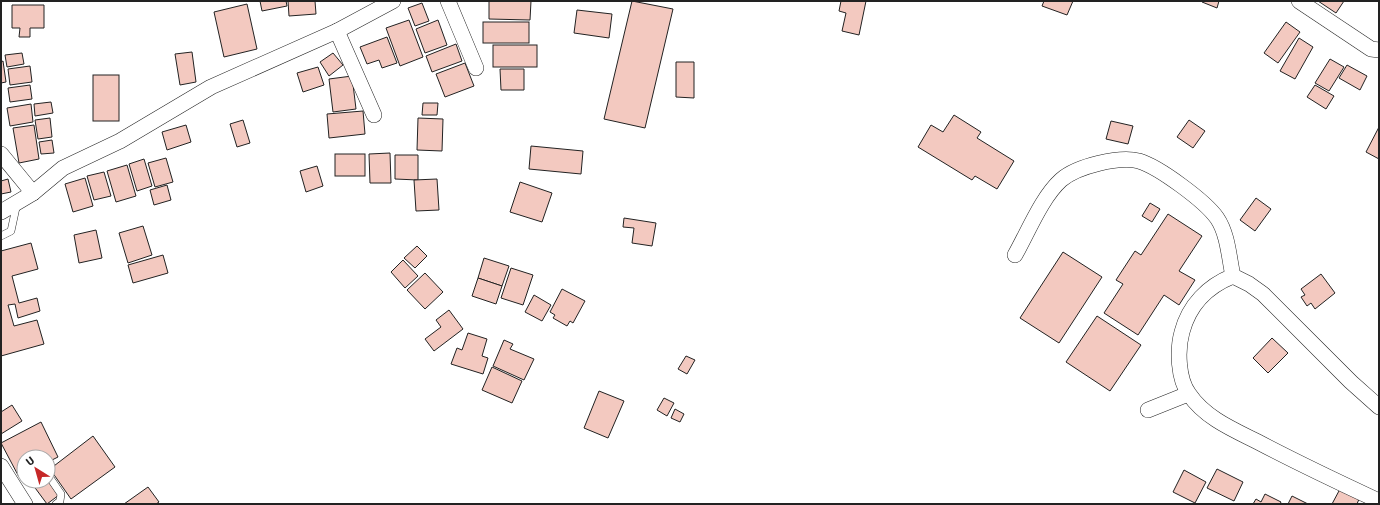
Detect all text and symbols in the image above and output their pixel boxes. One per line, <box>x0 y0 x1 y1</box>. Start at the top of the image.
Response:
north arrow <box>16 449 56 489</box>
text: U <box>24 454 37 469</box>

